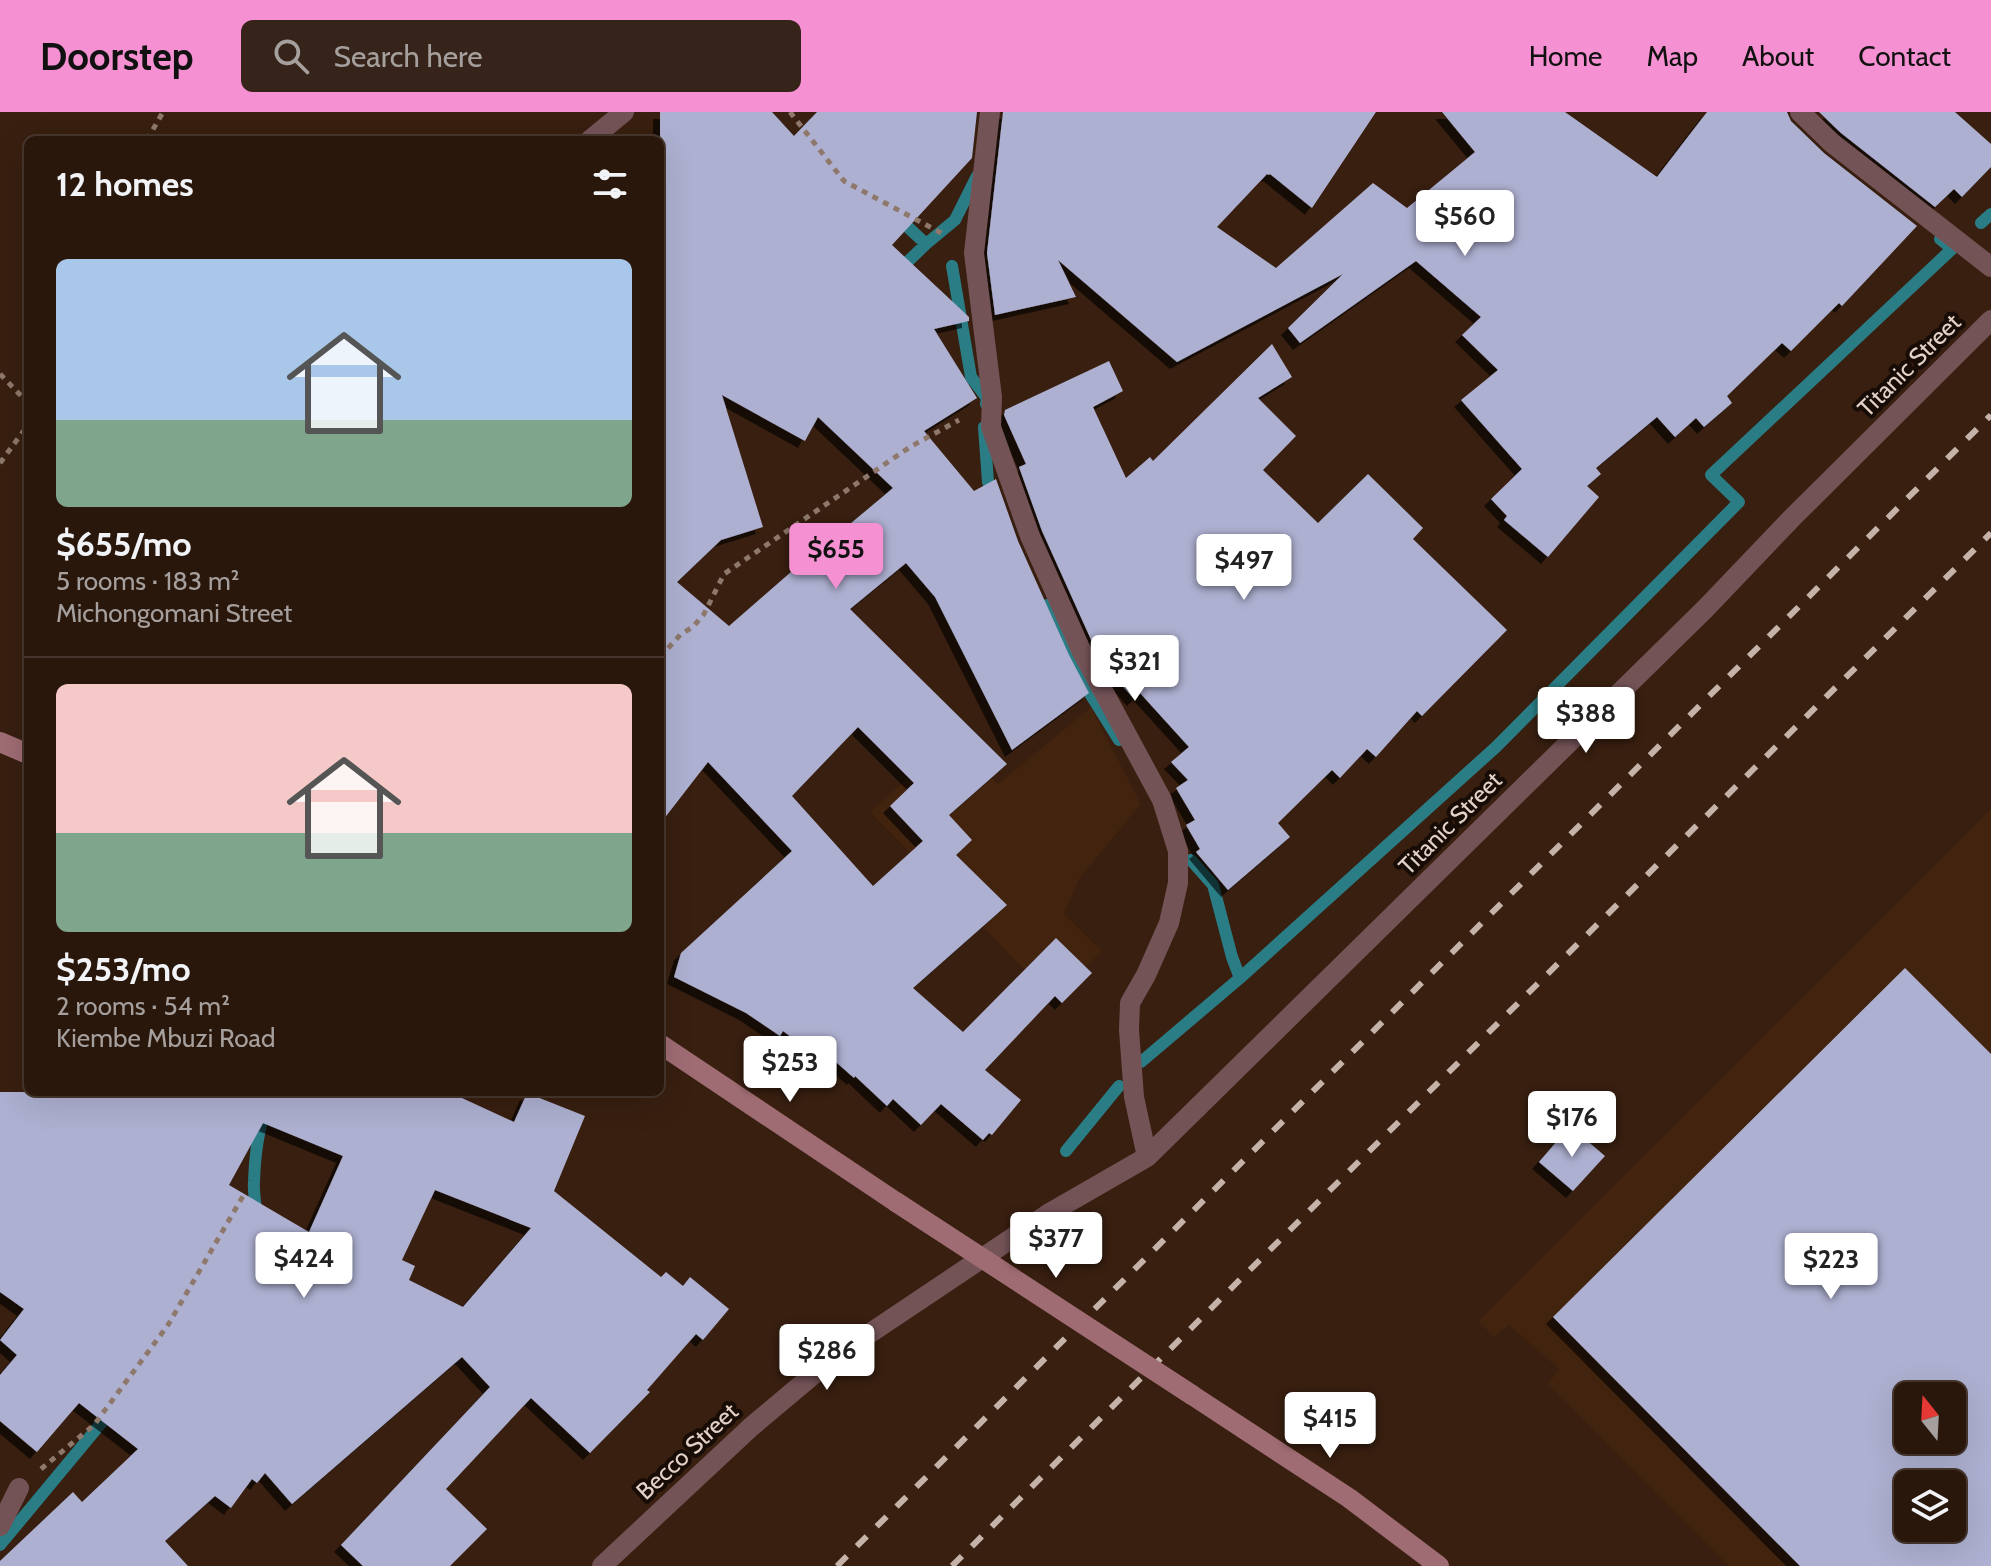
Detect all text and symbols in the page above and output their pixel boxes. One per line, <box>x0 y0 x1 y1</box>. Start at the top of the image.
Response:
search box <box>241 20 801 92</box>
text: Doorstep <box>40 33 193 80</box>
icon: search <box>269 34 313 78</box>
text: Search here <box>333 38 483 75</box>
text: Home <box>1529 39 1602 73</box>
text: Map <box>1646 39 1698 73</box>
text: About <box>1742 39 1814 73</box>
text: Contact <box>1858 39 1951 73</box>
icon: filters <box>588 162 632 206</box>
text: 12 homes <box>56 163 194 205</box>
pin: $560 <box>1418 190 1512 258</box>
text: $560 <box>1434 200 1496 232</box>
street label: Titanic Street <box>1851 307 1967 423</box>
icon: home <box>272 311 416 455</box>
text: $655/mo <box>56 523 192 565</box>
pin: $655 <box>789 523 883 591</box>
text: $655 <box>807 533 865 565</box>
pin: $497 <box>1197 534 1291 602</box>
text: $497 <box>1214 544 1274 576</box>
text: 5 rooms · 183 m² <box>56 565 239 597</box>
text: Michongomani Street <box>56 597 292 629</box>
pin: $321 <box>1088 635 1182 703</box>
text: $321 <box>1109 645 1161 677</box>
pin: $388 <box>1539 687 1633 755</box>
text: $388 <box>1556 697 1616 729</box>
icon: home <box>272 736 416 880</box>
street label: Titanic Street <box>1392 765 1508 881</box>
text: $253/mo <box>56 948 191 990</box>
text: 2 rooms · 54 m² <box>56 990 230 1022</box>
text: Kiembe Mbuzi Road <box>56 1022 275 1054</box>
pin: $253 <box>743 1036 837 1104</box>
text: $253 <box>762 1046 818 1078</box>
pin: $176 <box>1525 1091 1619 1159</box>
text: $176 <box>1546 1101 1598 1133</box>
pin: $377 <box>1009 1212 1103 1280</box>
text: $377 <box>1028 1222 1084 1254</box>
pin: $424 <box>257 1232 351 1300</box>
pin: $223 <box>1784 1233 1878 1301</box>
text: $424 <box>273 1242 335 1274</box>
text: $223 <box>1803 1243 1859 1275</box>
pin: $286 <box>780 1324 874 1392</box>
text: $286 <box>797 1334 857 1366</box>
north arrow <box>1894 1382 1966 1454</box>
map controls <box>1894 1382 1966 1542</box>
pin: $415 <box>1283 1392 1377 1460</box>
street label: Becco Street <box>630 1397 744 1505</box>
text: $415 <box>1303 1402 1357 1434</box>
button: layers <box>1894 1470 1966 1542</box>

